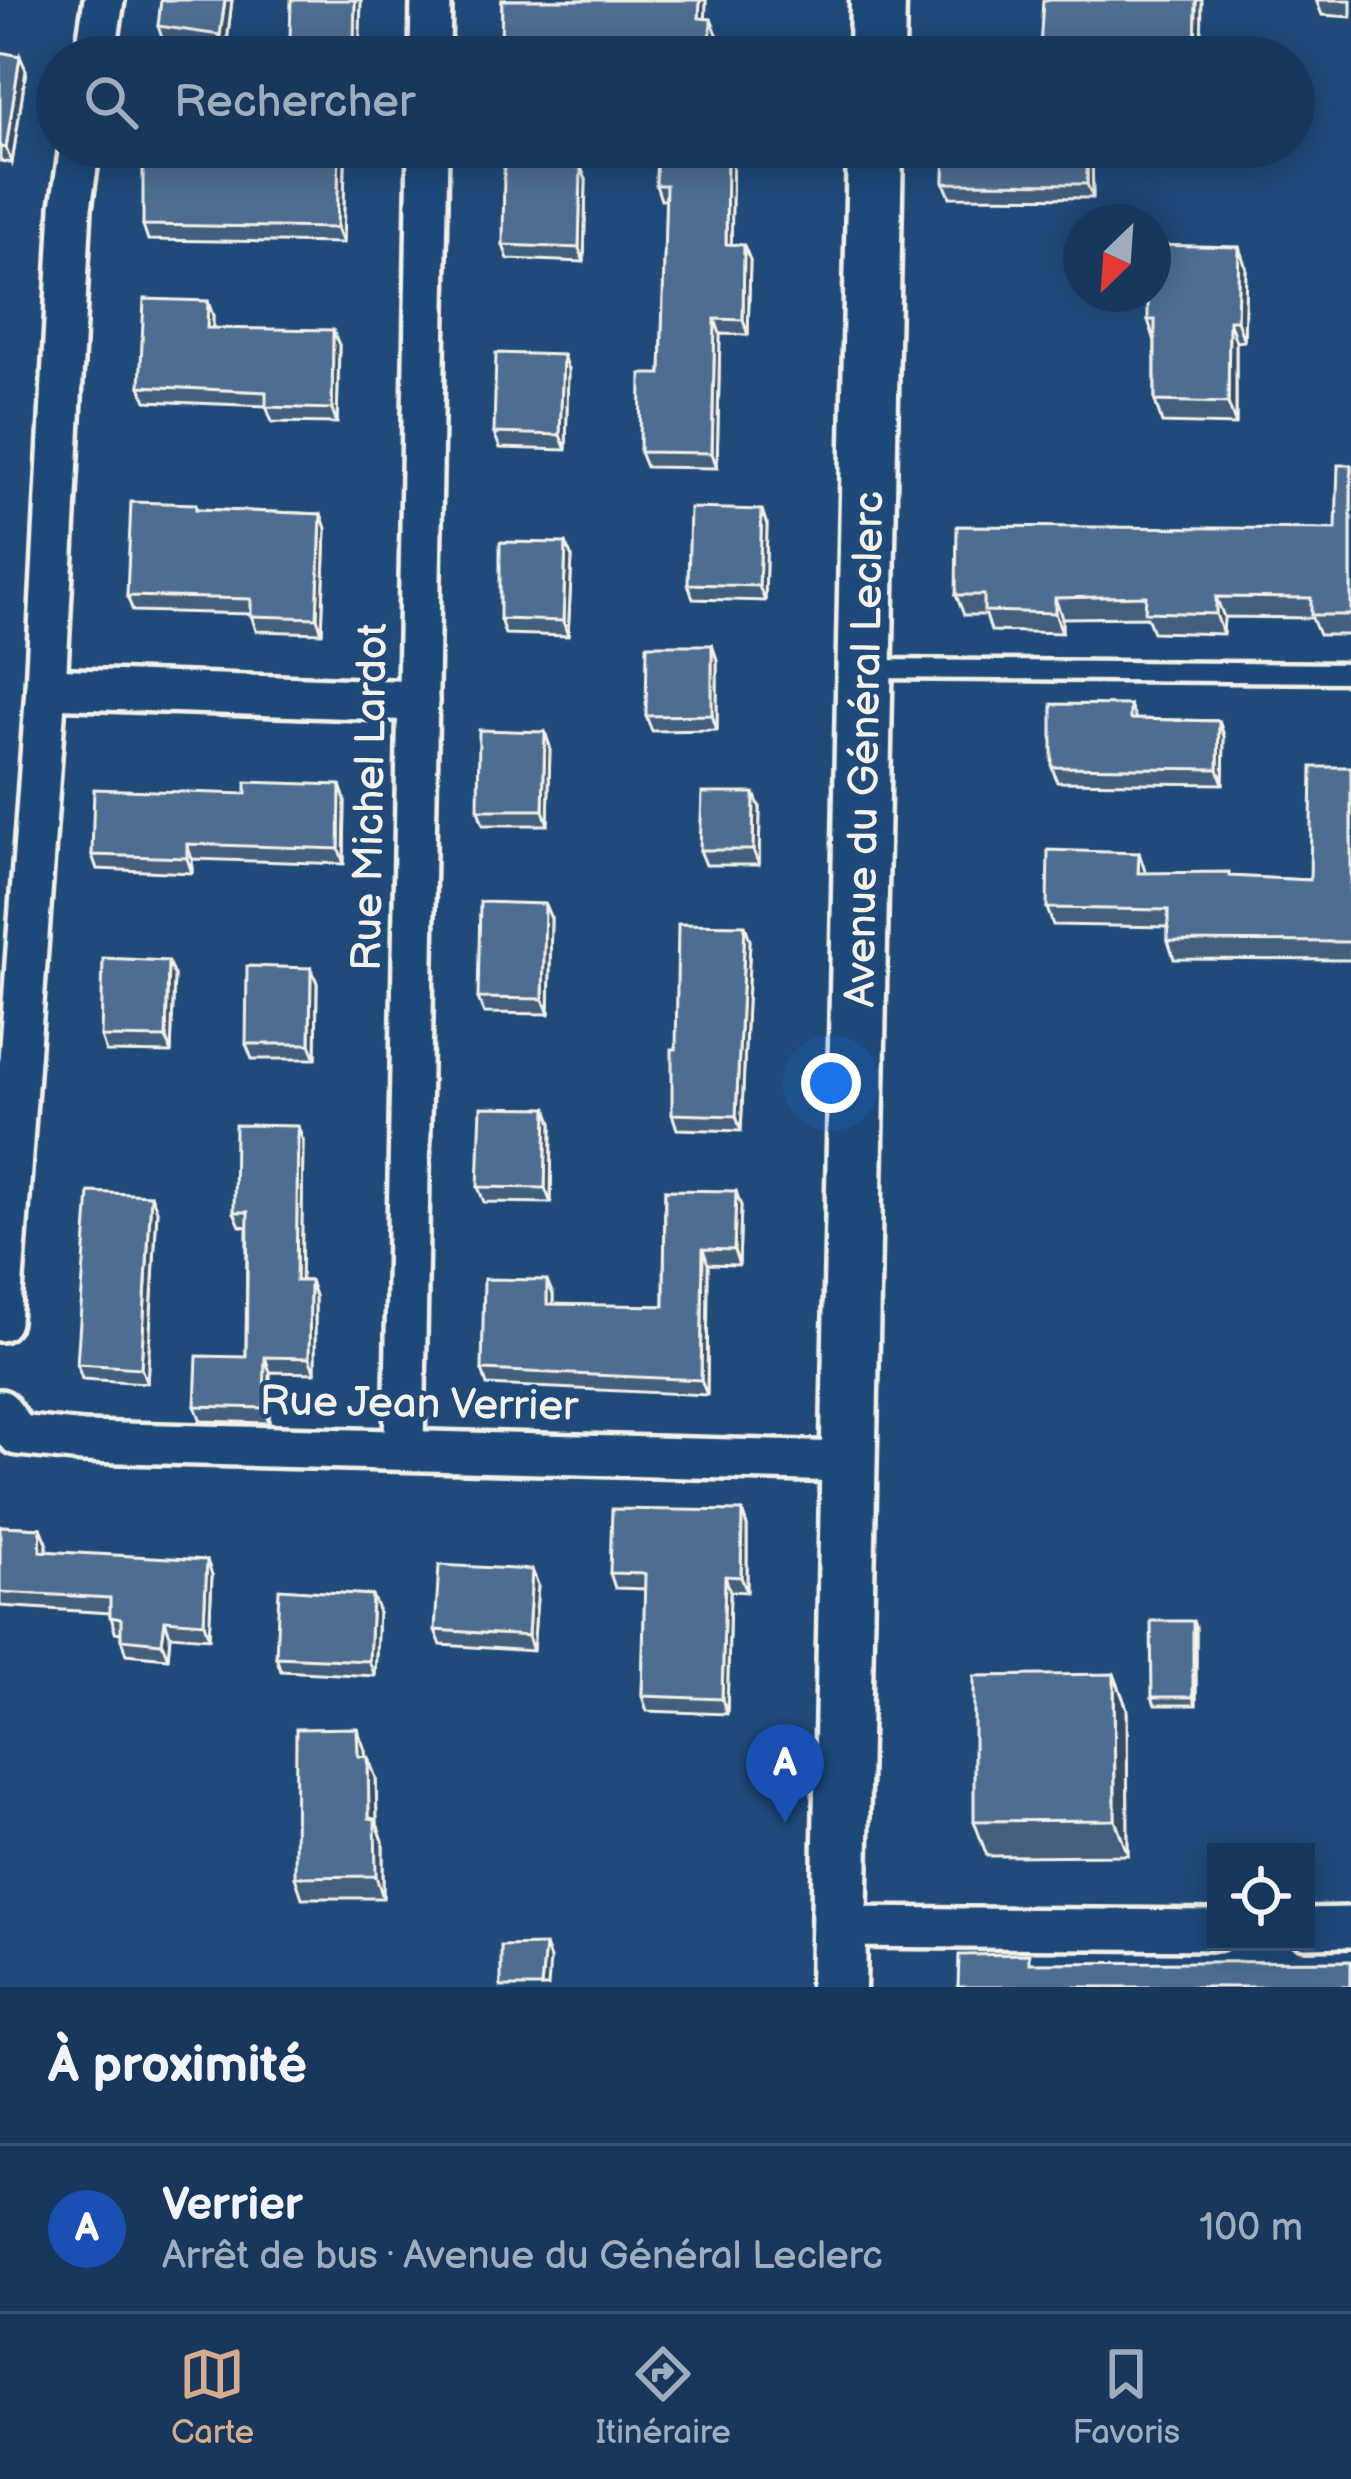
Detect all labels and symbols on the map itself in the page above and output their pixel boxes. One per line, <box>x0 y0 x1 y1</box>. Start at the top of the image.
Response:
north arrow <box>1063 204 1171 312</box>
street label: Avenue du Général Leclerc <box>835 490 896 1008</box>
street label: Rue Michel Lardot <box>342 622 399 971</box>
your location <box>801 1053 861 1113</box>
street label: Rue Jean Verrier <box>259 1376 580 1433</box>
pin: A <box>746 1724 824 1823</box>

